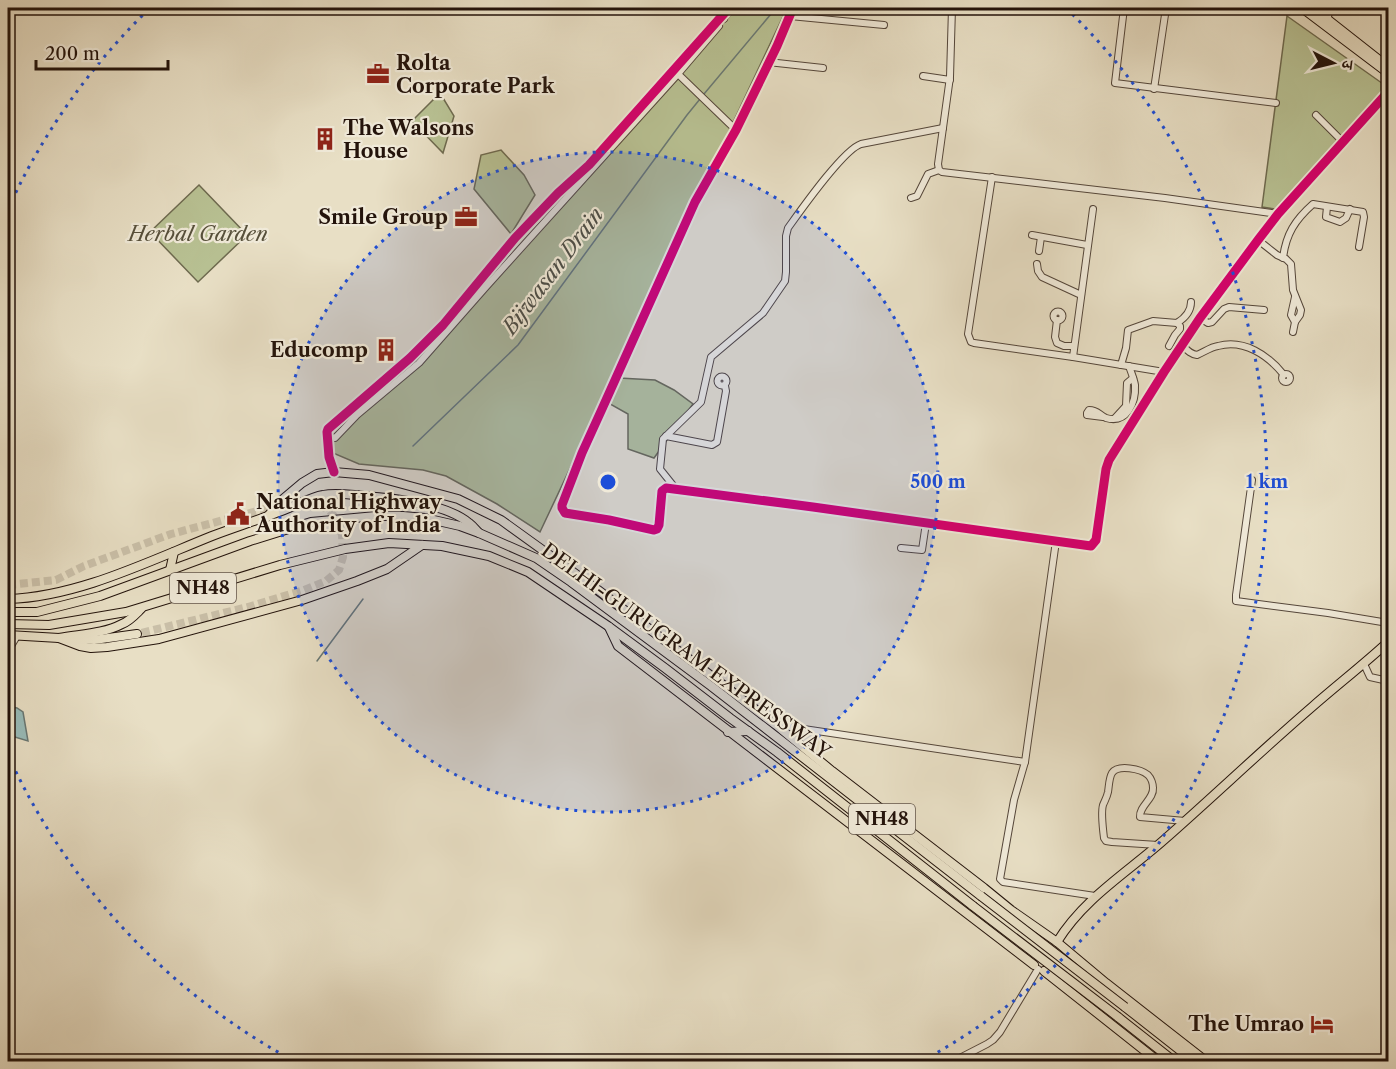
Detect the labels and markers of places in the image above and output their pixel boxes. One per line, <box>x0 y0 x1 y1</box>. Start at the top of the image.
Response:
place label: Rolta Corporate Park <box>396 51 556 98</box>
office icon: Rolta Corporate Park <box>365 61 391 87</box>
place label: The Walsons House <box>343 116 474 163</box>
building icon: The Walsons House <box>312 126 338 152</box>
office icon: Smile Group <box>453 204 479 230</box>
place label: Smile Group <box>318 205 448 229</box>
building icon: Educomp <box>373 337 399 363</box>
place label: Educomp <box>270 338 368 362</box>
centre of rings <box>598 472 618 492</box>
place label: National Highway Authority of India <box>255 490 443 537</box>
public building icon: National Highway Authority of India <box>225 501 251 527</box>
hotel icon: The Umrao <box>1309 1011 1335 1037</box>
place label: The Umrao <box>1188 1012 1304 1036</box>

